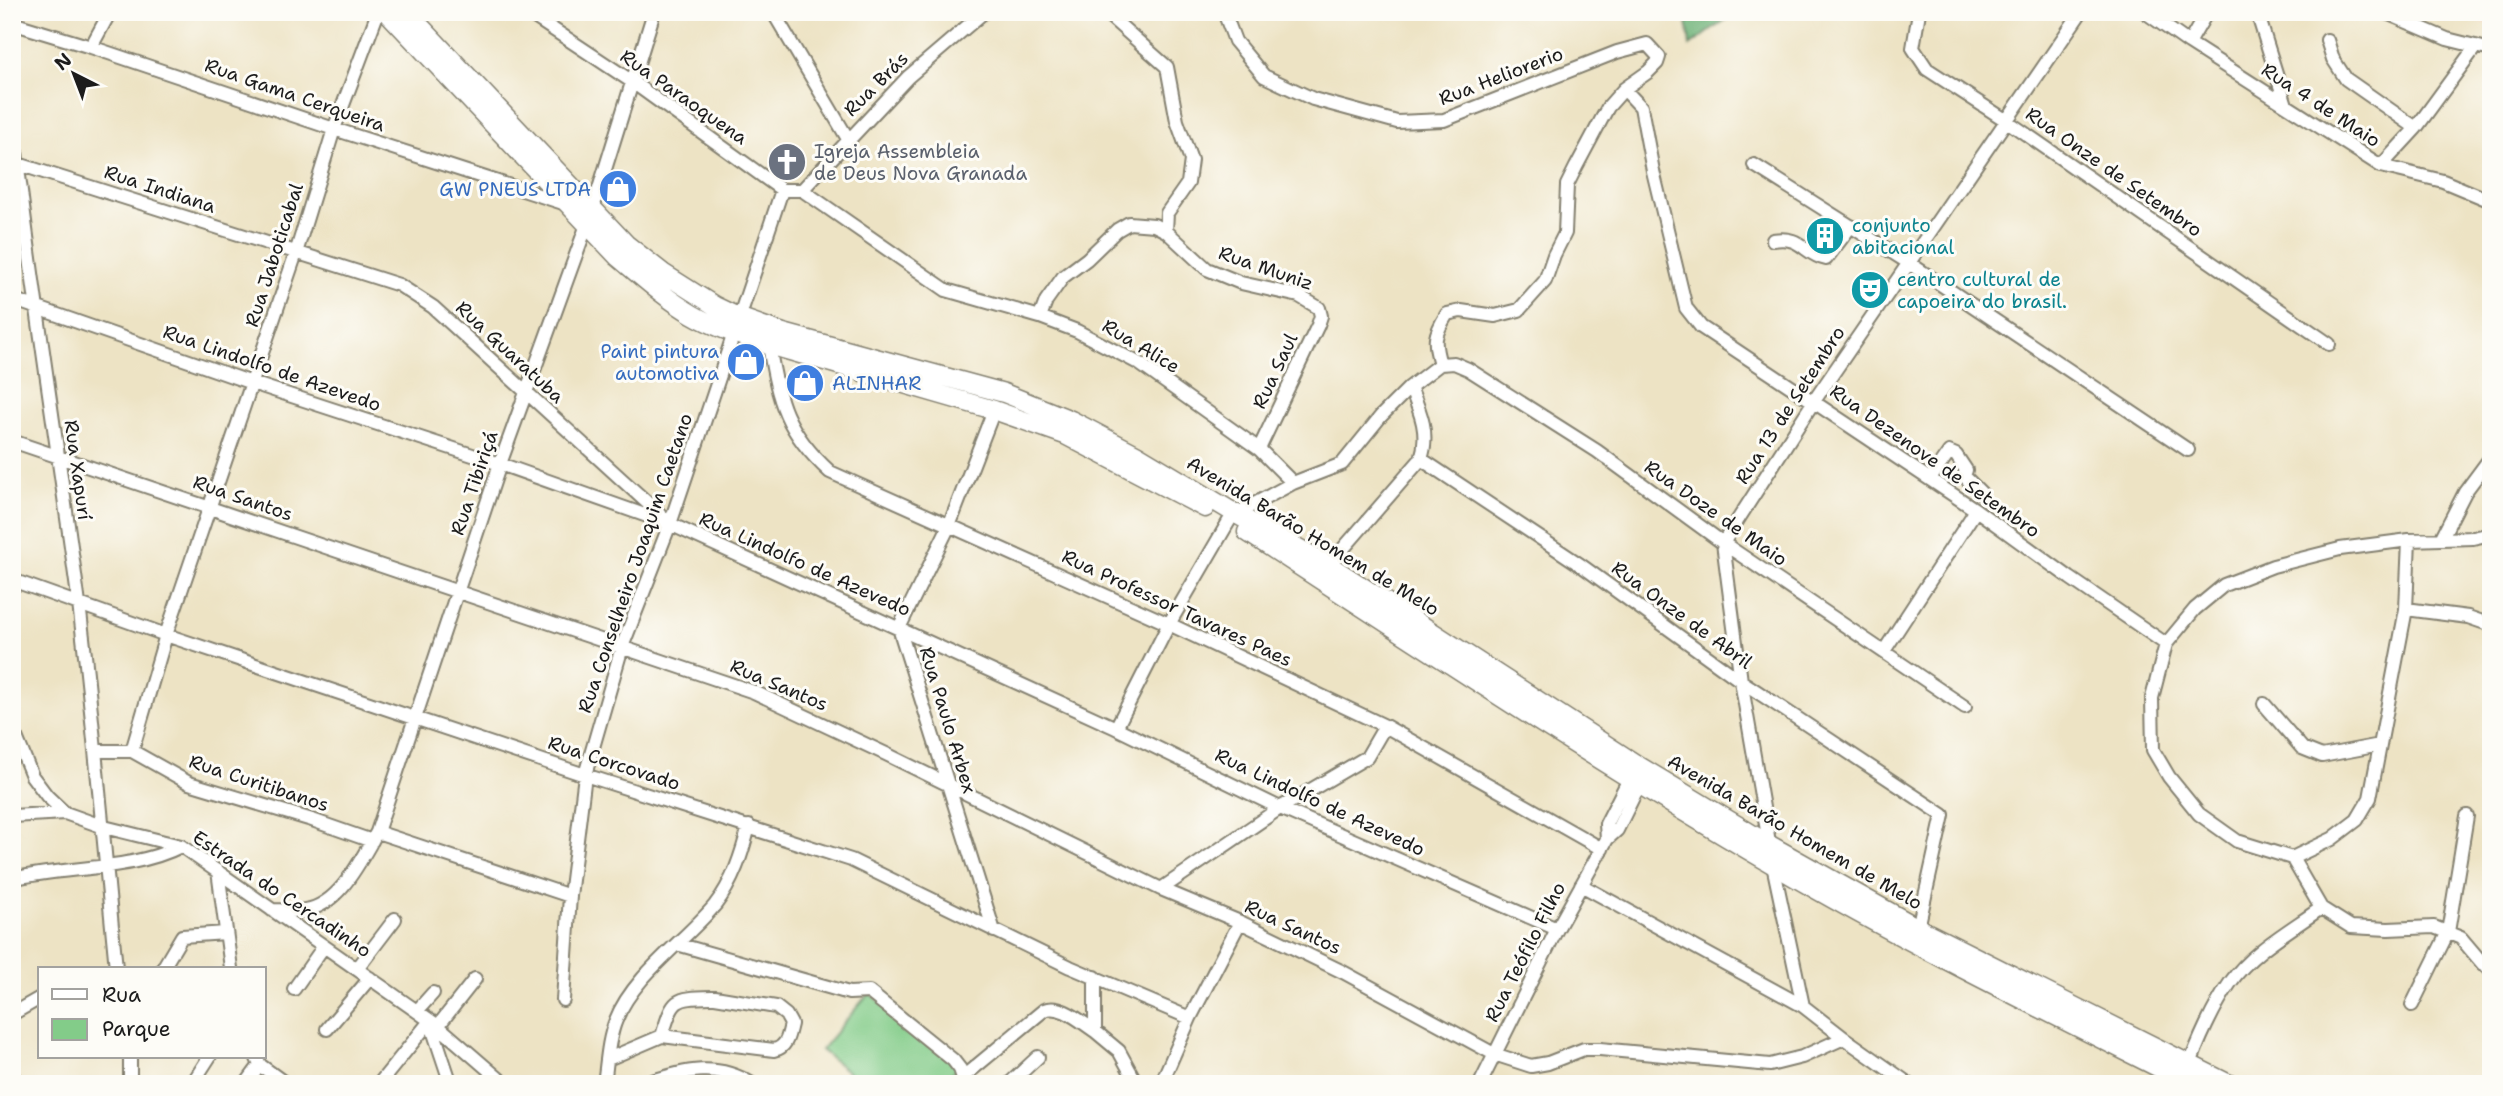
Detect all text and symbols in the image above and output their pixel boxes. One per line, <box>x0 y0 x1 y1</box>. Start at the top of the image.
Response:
north arrow <box>38 38 108 108</box>
street label: Rua Heliorerio <box>1435 41 1567 111</box>
street label: Rua Paraoquena <box>615 44 753 150</box>
street label: Rua Brás <box>838 46 914 122</box>
text: N <box>49 47 77 76</box>
street label: Rua Gama Cerqueira <box>202 52 389 138</box>
street label: Rua 4 de Maio <box>2257 57 2385 153</box>
street label: Rua Onze de Setembro <box>2021 102 2207 242</box>
place label: Igreja Assembleia de Deus Nova Granada <box>814 139 1027 186</box>
church icon: Igreja Assembleia de Deus Nova Granada <box>766 141 808 183</box>
street label: Rua Indiana <box>101 159 219 219</box>
shop icon: GW PNEUS LTDA <box>597 168 639 210</box>
place label: GW PNEUS LTDA <box>439 177 591 202</box>
street label: Rua Jaboticabal <box>239 180 309 330</box>
place label: conjunto abitacional <box>1852 213 1954 260</box>
building icon: conjunto abitacional <box>1804 215 1846 257</box>
street label: Rua Muniz <box>1215 240 1317 296</box>
place label: centro cultural de capoeira do brasil. <box>1897 267 2067 314</box>
theatre icon: centro cultural de capoeira do brasil. <box>1849 269 1891 311</box>
street label: Rua Guaratuba <box>450 295 570 409</box>
street label: Rua Alice <box>1098 313 1184 379</box>
street label: Rua Lindolfo de Azevedo <box>160 319 384 417</box>
street label: Rua 13 de Setembro <box>1730 321 1850 489</box>
street label: Rua Saul <box>1247 329 1303 413</box>
place label: Paint pintura automotiva <box>600 339 719 386</box>
shop icon: Paint pintura automotiva <box>725 341 767 383</box>
shop icon: ALINHAR <box>784 362 826 404</box>
place label: ALINHAR <box>832 371 921 396</box>
street label: Rua Dezenove de Setembro <box>1825 379 2045 543</box>
street label: Rua Conselheiro Joaquim Caetano <box>572 410 698 716</box>
street label: Rua Xapurí <box>59 418 97 522</box>
street label: Rua Tibiriçá <box>444 427 504 539</box>
street label: Avenida Barão Homem de Melo <box>1182 450 1444 622</box>
street label: Rua Doze de Maio <box>1640 454 1792 572</box>
street label: Rua Santos <box>190 469 296 527</box>
street label: Rua Lindolfo de Azevedo <box>695 506 915 622</box>
street label: Rua Professor Tavares Paes <box>1058 544 1296 672</box>
street label: Rua Onze de Abril <box>1607 555 1758 675</box>
street label: Rua Paulo Arbex <box>914 644 982 796</box>
street label: Rua Santos <box>726 653 832 717</box>
street label: Rua Corcovado <box>545 730 683 796</box>
street label: Rua Lindolfo de Azevedo <box>1211 742 1429 862</box>
street label: Rua Curitibanos <box>186 749 332 817</box>
street label: Avenida Barão Homem de Melo <box>1663 749 1927 915</box>
street label: Estrada do Cercadinho <box>188 825 376 963</box>
street label: Rua Teófilo Filho <box>1479 878 1571 1026</box>
street label: Rua Santos <box>1241 894 1345 960</box>
legend <box>38 967 266 1058</box>
text: Rua <box>102 981 141 1009</box>
text: Parque <box>102 1015 171 1043</box>

